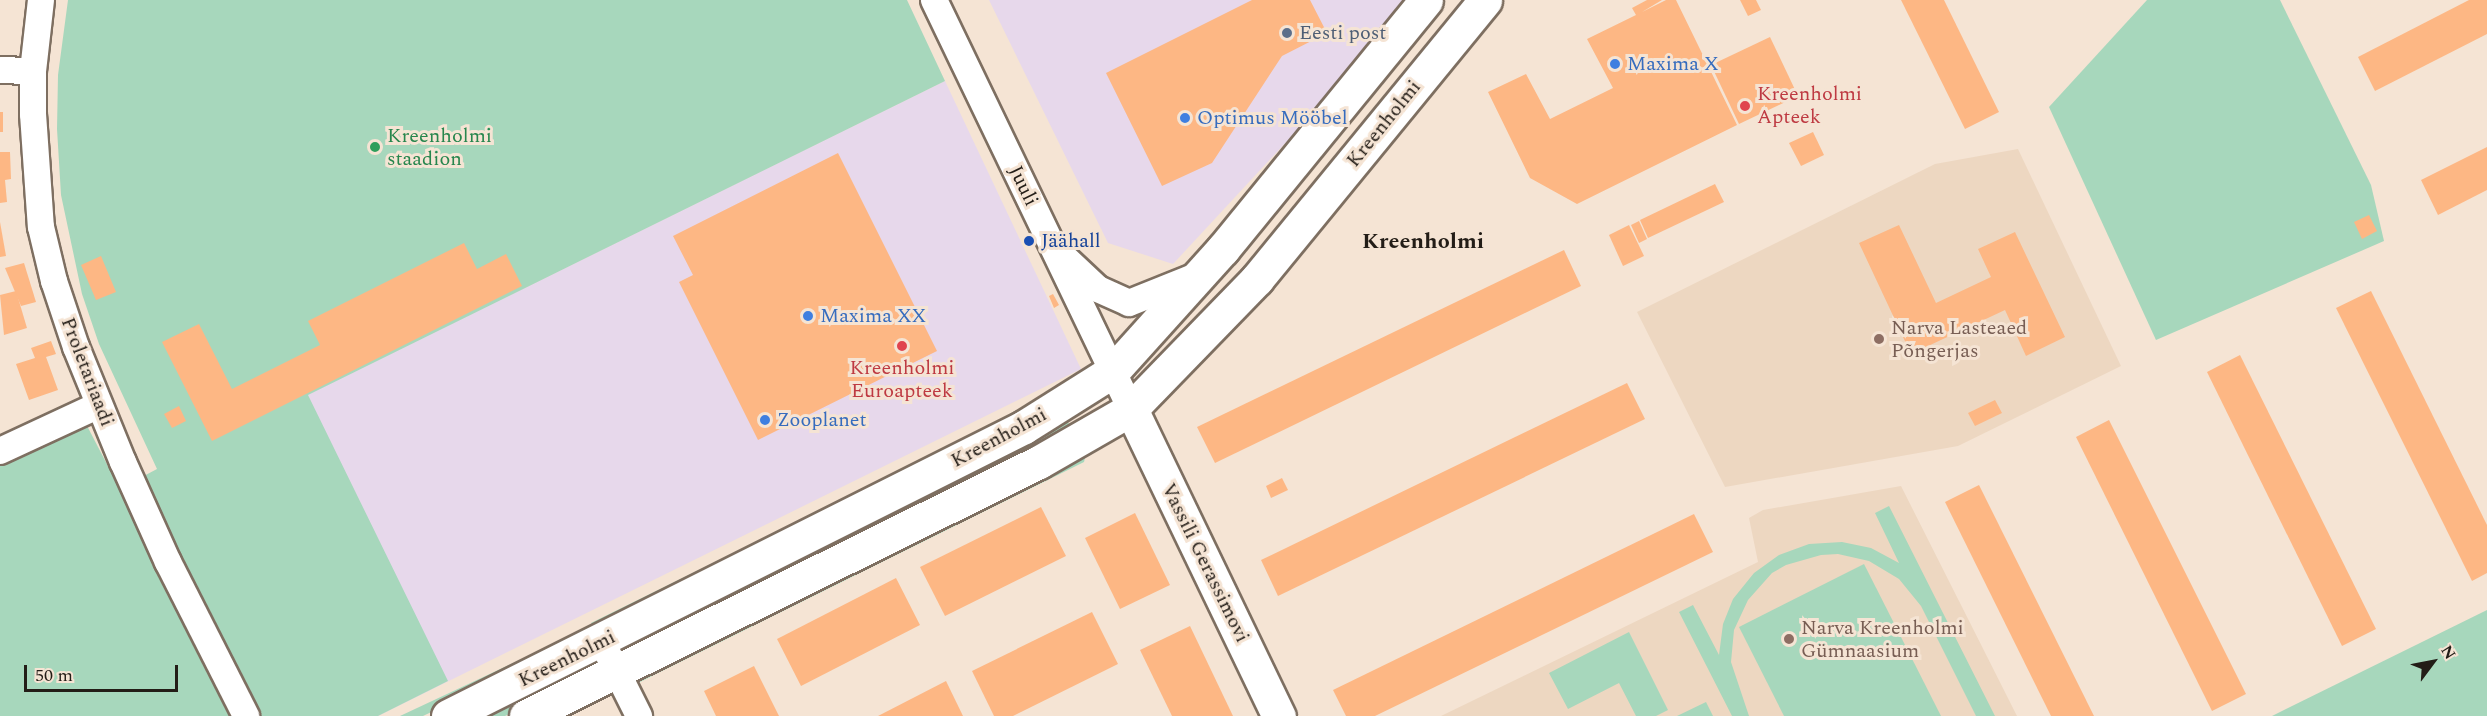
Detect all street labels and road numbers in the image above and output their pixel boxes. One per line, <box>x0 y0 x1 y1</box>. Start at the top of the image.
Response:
street label: Kreenholmi <box>1342 76 1426 172</box>
street label: Juuli <box>1003 162 1043 210</box>
street label: Proletariaadi <box>55 314 119 430</box>
street label: Kreenholmi <box>947 403 1051 473</box>
street label: Vassili Gerassimovi <box>1156 479 1254 647</box>
street label: Kreenholmi <box>515 625 619 693</box>

